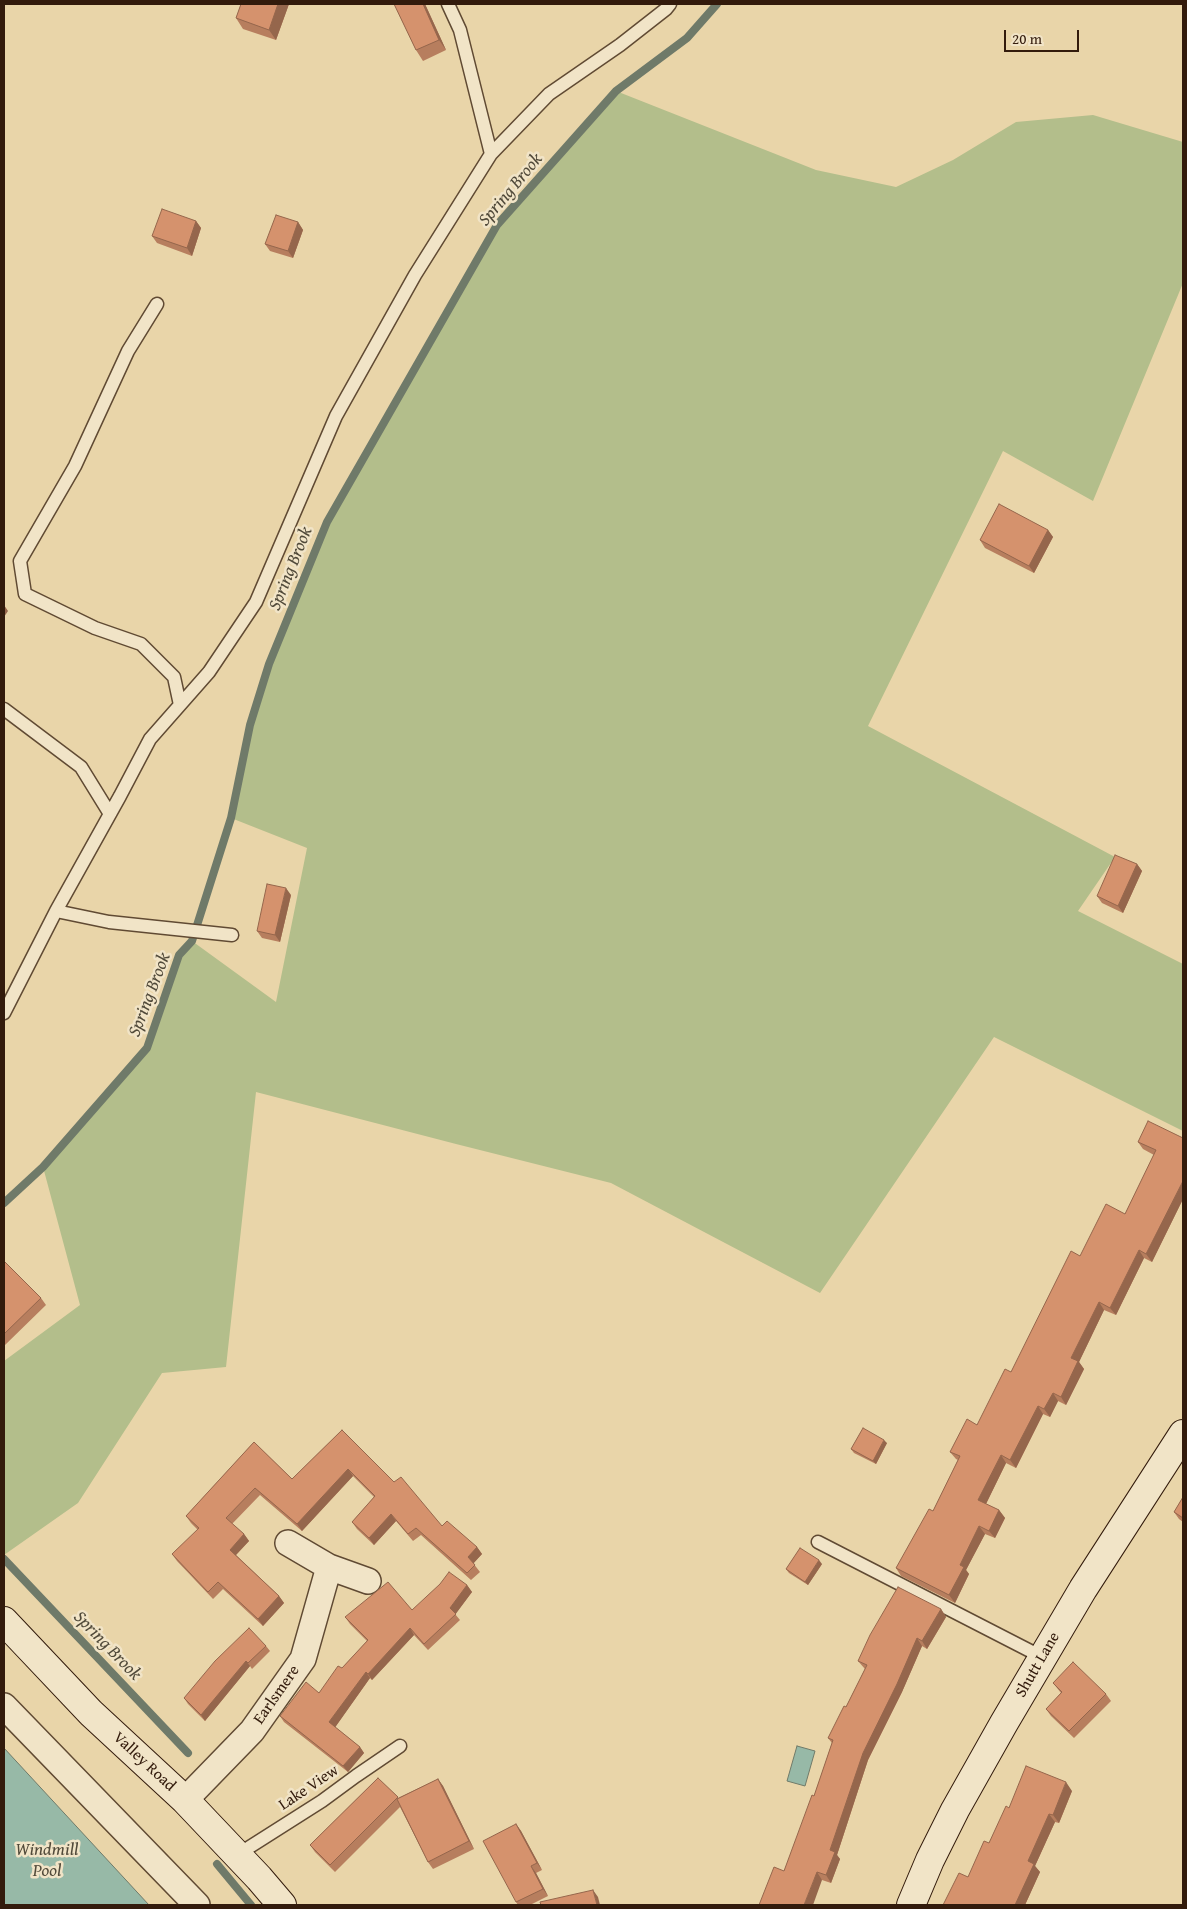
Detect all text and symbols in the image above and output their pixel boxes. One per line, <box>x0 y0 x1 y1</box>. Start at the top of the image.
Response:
scale bar <box>1007 20 1082 52</box>
text: 20 m <box>1012 28 1042 49</box>
water label: Spring Brook <box>474 149 548 231</box>
water label: Spring Brook <box>264 524 318 614</box>
water label: Spring Brook <box>124 950 176 1040</box>
water label: Spring Brook <box>69 1607 145 1685</box>
street label: Shutt Lane <box>1012 1629 1064 1701</box>
street label: Earlsmere <box>250 1662 304 1728</box>
street label: Valley Road <box>109 1728 179 1796</box>
street label: Lake View <box>275 1761 343 1815</box>
water label: Windmill Pool <box>16 1839 78 1882</box>

